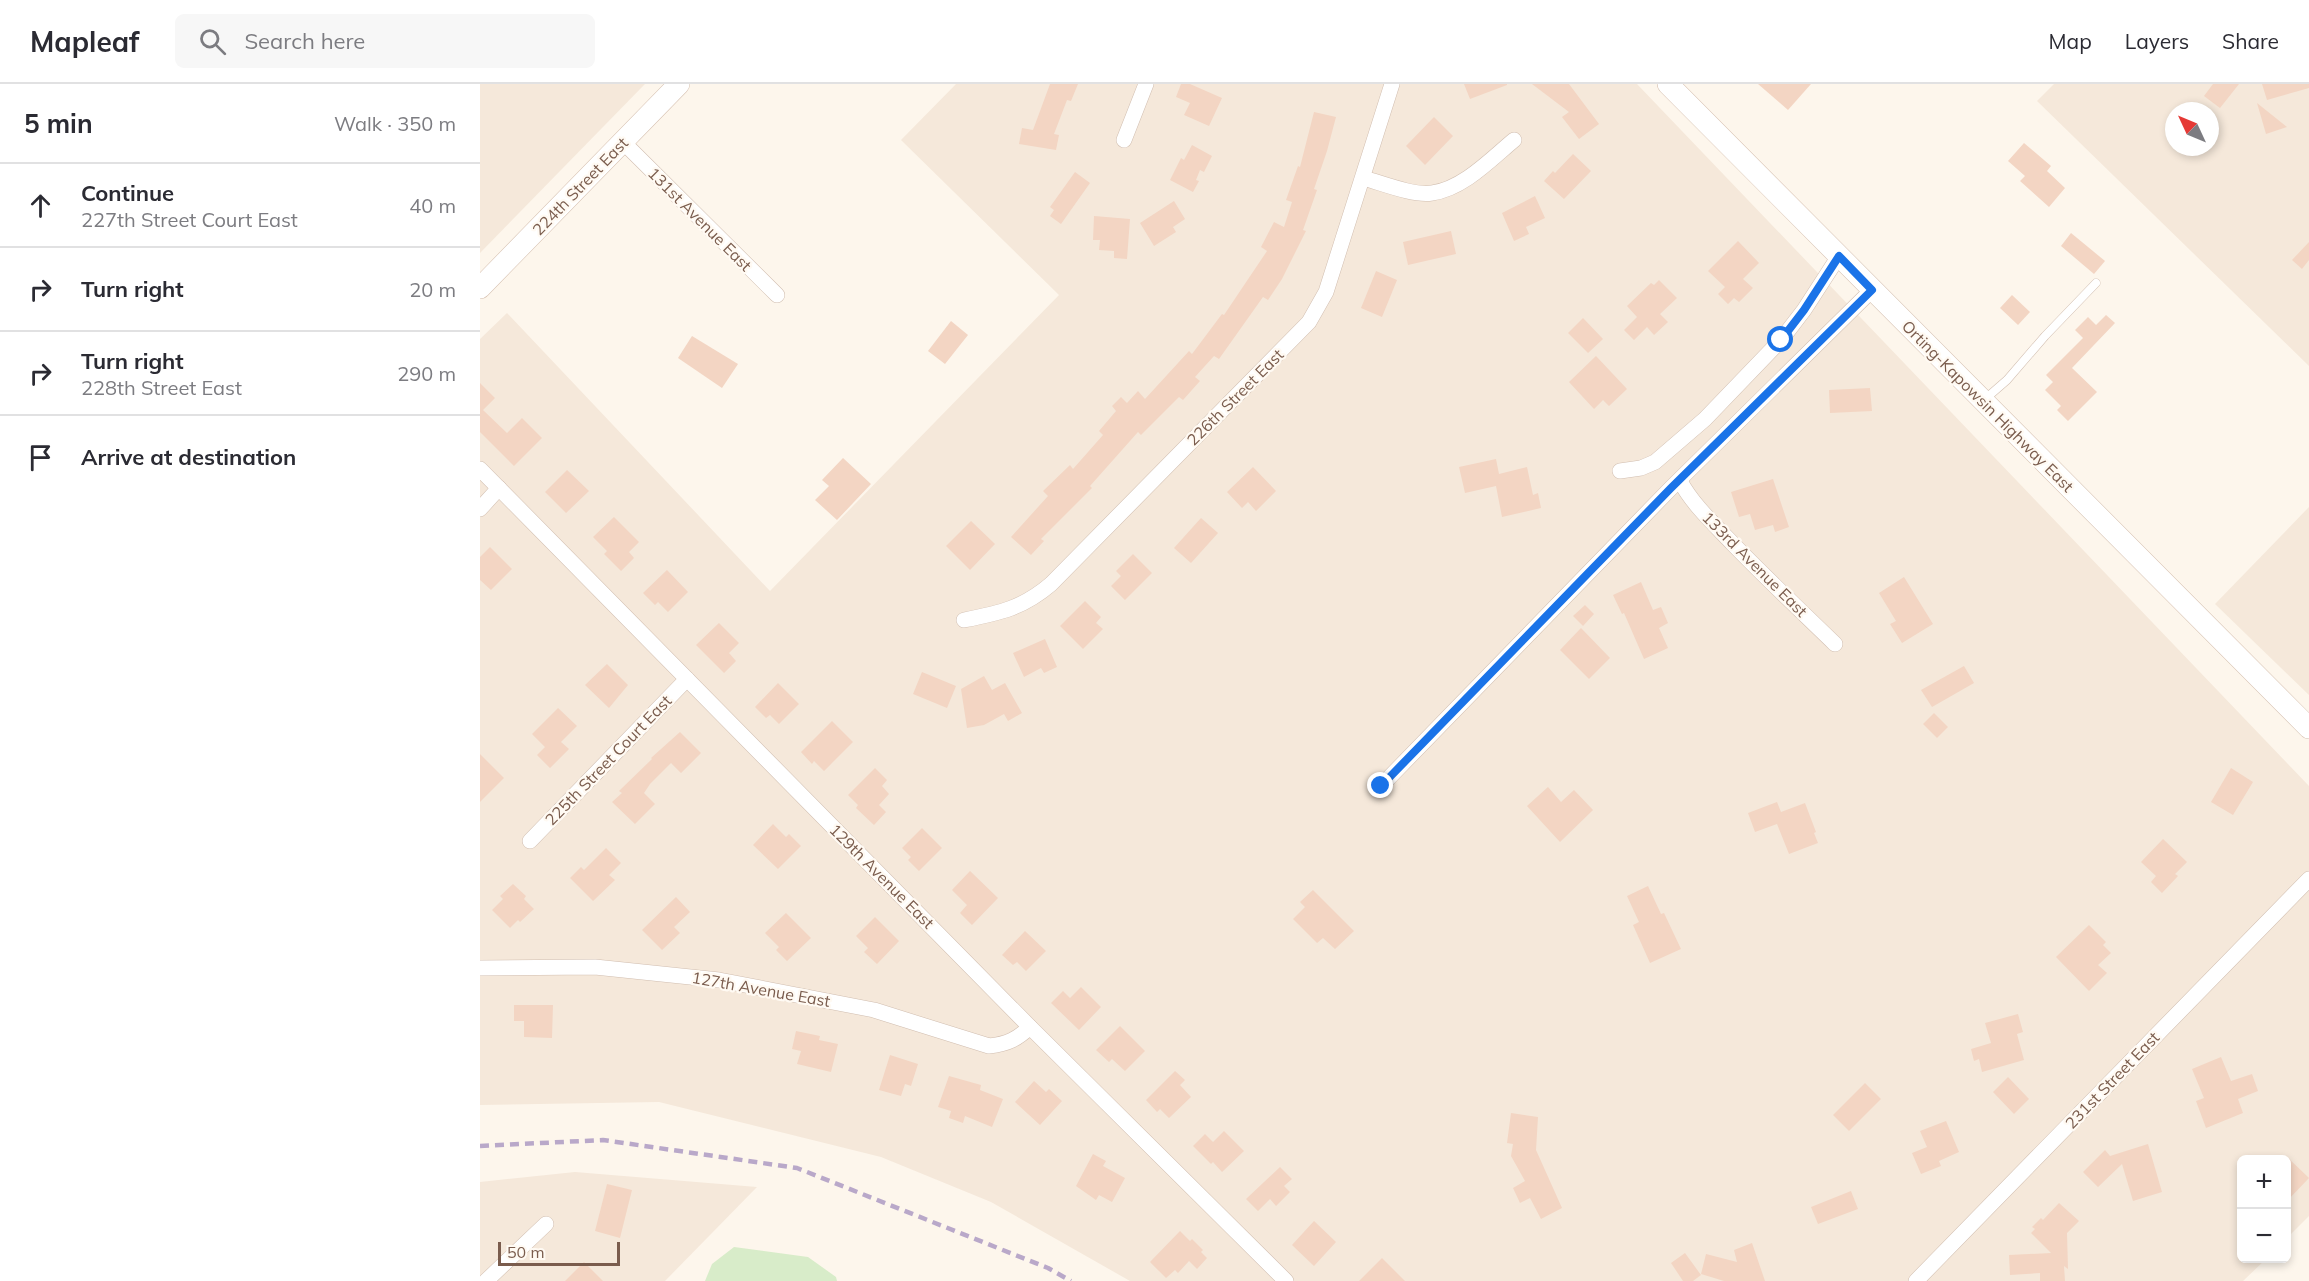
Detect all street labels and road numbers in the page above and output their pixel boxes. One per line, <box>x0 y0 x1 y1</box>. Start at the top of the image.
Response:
street label: 224th Street East <box>528 132 632 239</box>
street label: 131st Avenue East <box>644 163 756 275</box>
street label: Orting-Kapowsin Highway East <box>1898 316 2078 496</box>
street label: 226th Street East <box>1182 344 1288 450</box>
street label: 133rd Avenue East <box>1698 507 1812 621</box>
street label: 225th Street Court East <box>541 690 676 829</box>
street label: 129th Avenue East <box>825 819 939 933</box>
street label: 127th Avenue East <box>690 967 832 1011</box>
street label: 231st Street East <box>2061 1027 2164 1133</box>

